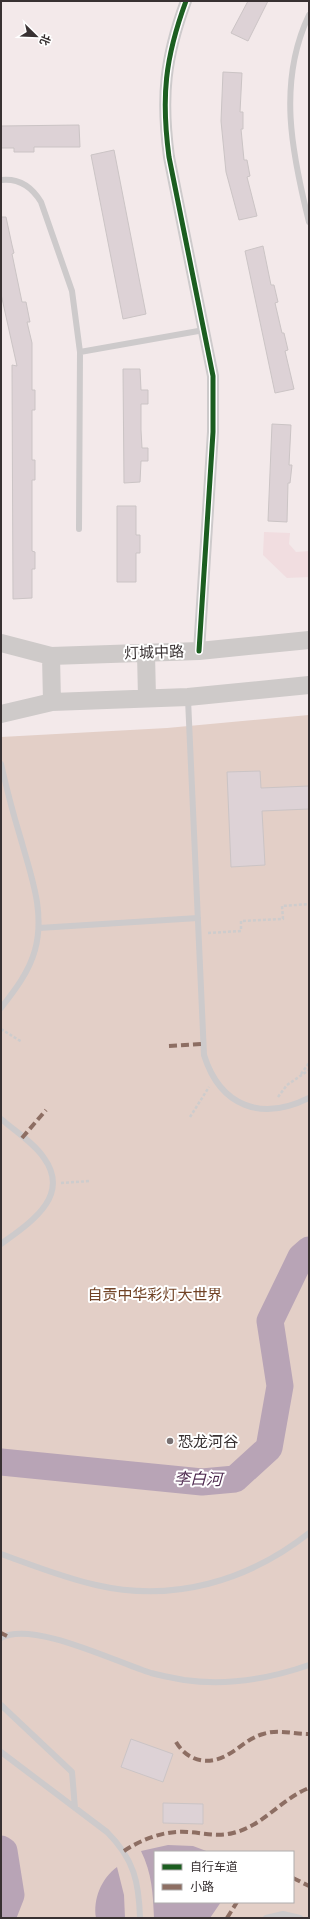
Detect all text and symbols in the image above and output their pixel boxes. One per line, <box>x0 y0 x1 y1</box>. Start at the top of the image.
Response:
north arrow <box>16 16 56 56</box>
text: 北 <box>37 32 54 48</box>
street label: 灯城中路 <box>124 641 184 663</box>
park label: 自贡中华彩灯大世界 <box>87 1285 223 1304</box>
place label: 恐龙河谷 <box>178 1432 238 1451</box>
marker: 恐龙河谷 <box>165 1436 175 1446</box>
water label: 李白河 <box>174 1468 225 1490</box>
legend <box>154 1851 294 1903</box>
text: 自行车道 <box>190 1859 238 1875</box>
text: 小路 <box>190 1879 214 1895</box>

